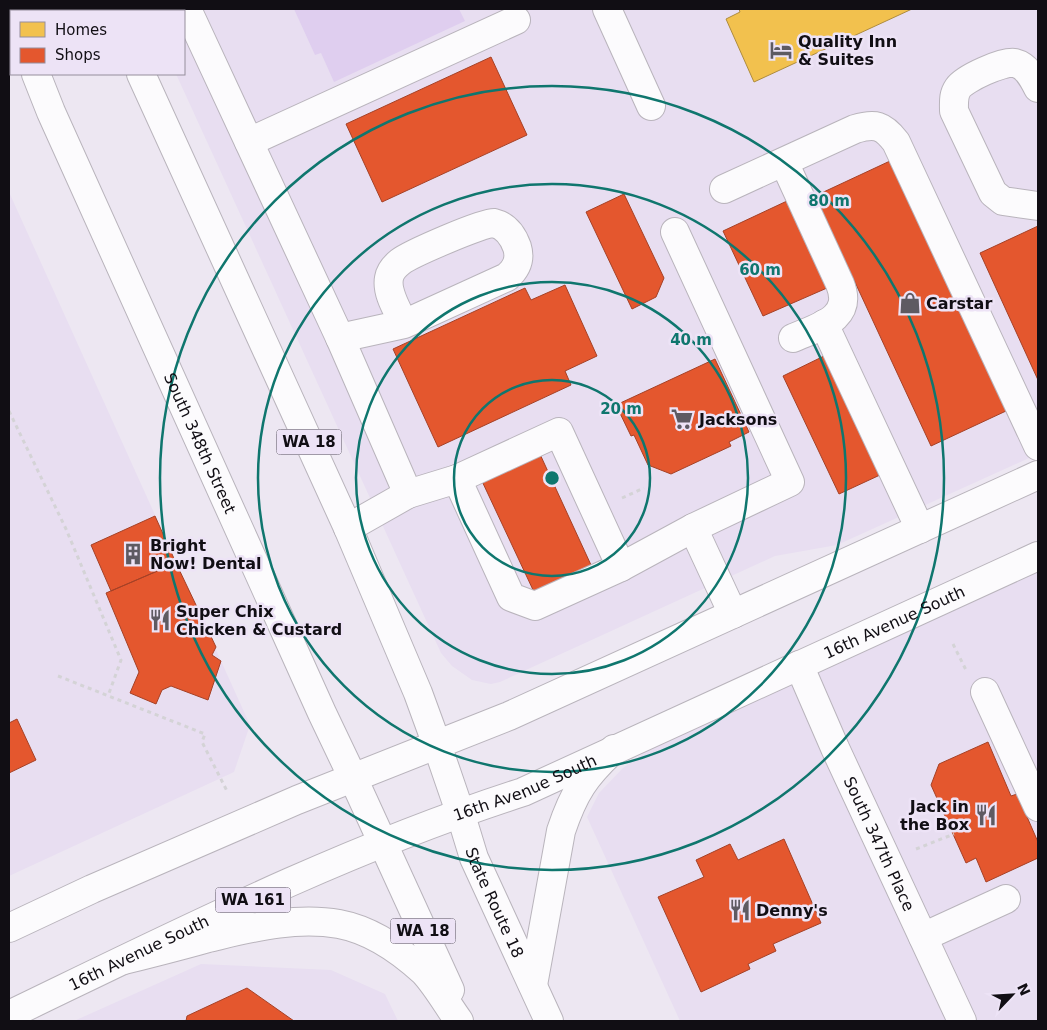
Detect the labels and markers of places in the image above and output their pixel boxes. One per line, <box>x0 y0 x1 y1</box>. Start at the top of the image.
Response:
place label: Quality Inn & Suites <box>798 32 897 69</box>
hotel icon: Quality Inn & Suites <box>768 37 794 63</box>
shop icon: Carstar <box>897 290 923 316</box>
place label: Carstar <box>926 294 992 313</box>
supermarket icon: Jacksons <box>669 406 695 432</box>
place label: Jacksons <box>698 410 777 429</box>
centre of rings <box>543 469 561 487</box>
place label: Bright Now! Dental <box>150 536 261 573</box>
building icon: Bright Now! Dental <box>120 541 146 567</box>
place label: Super Chix Chicken & Custard <box>176 602 342 639</box>
restaurant icon: Super Chix Chicken & Custard <box>147 607 173 633</box>
place label: Jack in the Box <box>900 797 970 834</box>
restaurant icon: Jack in the Box <box>973 802 999 828</box>
restaurant icon: Denny's <box>727 897 753 923</box>
place label: Denny's <box>756 901 828 920</box>

